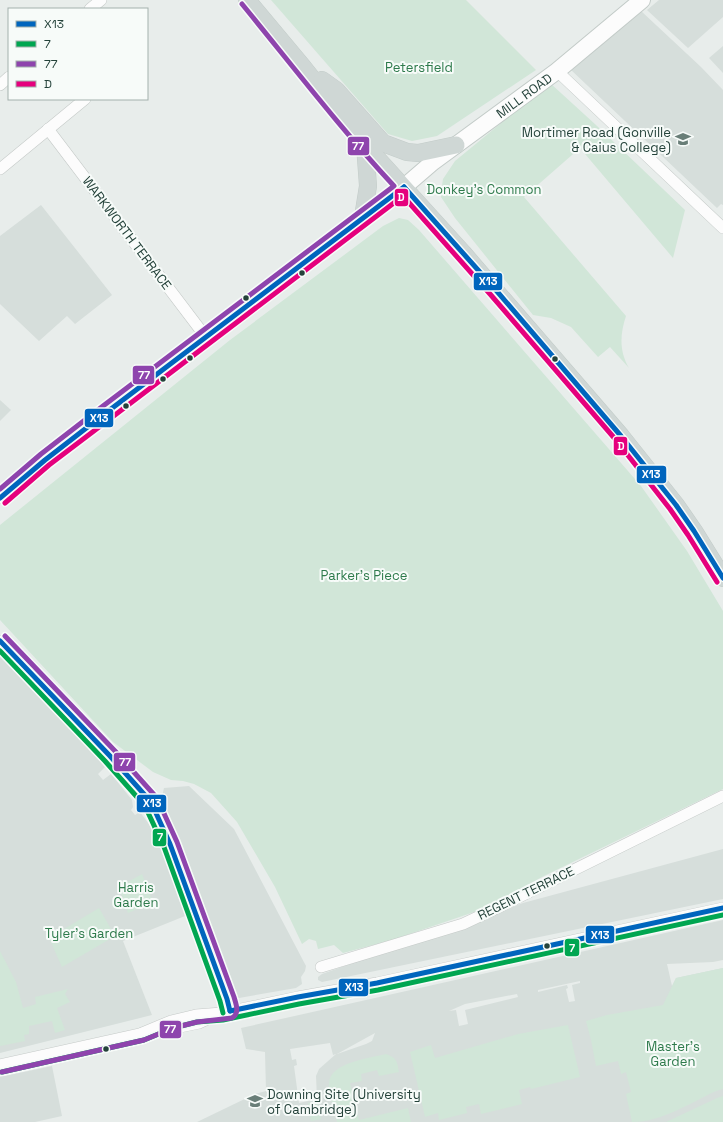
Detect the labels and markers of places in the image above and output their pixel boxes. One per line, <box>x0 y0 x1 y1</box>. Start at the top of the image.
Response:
place label: Mortimer Road (Gonville & Caius College) <box>522 124 671 156</box>
school or university icon: Mortimer Road (Gonville & Caius College) <box>674 130 692 148</box>
unlabelled marker <box>297 268 307 278</box>
unlabelled marker <box>241 293 251 303</box>
unlabelled marker <box>185 353 195 363</box>
unlabelled marker <box>550 354 560 364</box>
unlabelled marker <box>158 374 168 384</box>
unlabelled marker <box>121 401 131 411</box>
unlabelled marker <box>542 941 552 951</box>
unlabelled marker <box>101 1044 111 1054</box>
place label: Downing Site (University of Cambridge) <box>267 1086 421 1118</box>
school or university icon: Downing Site (University of Cambridge) <box>246 1092 264 1110</box>

